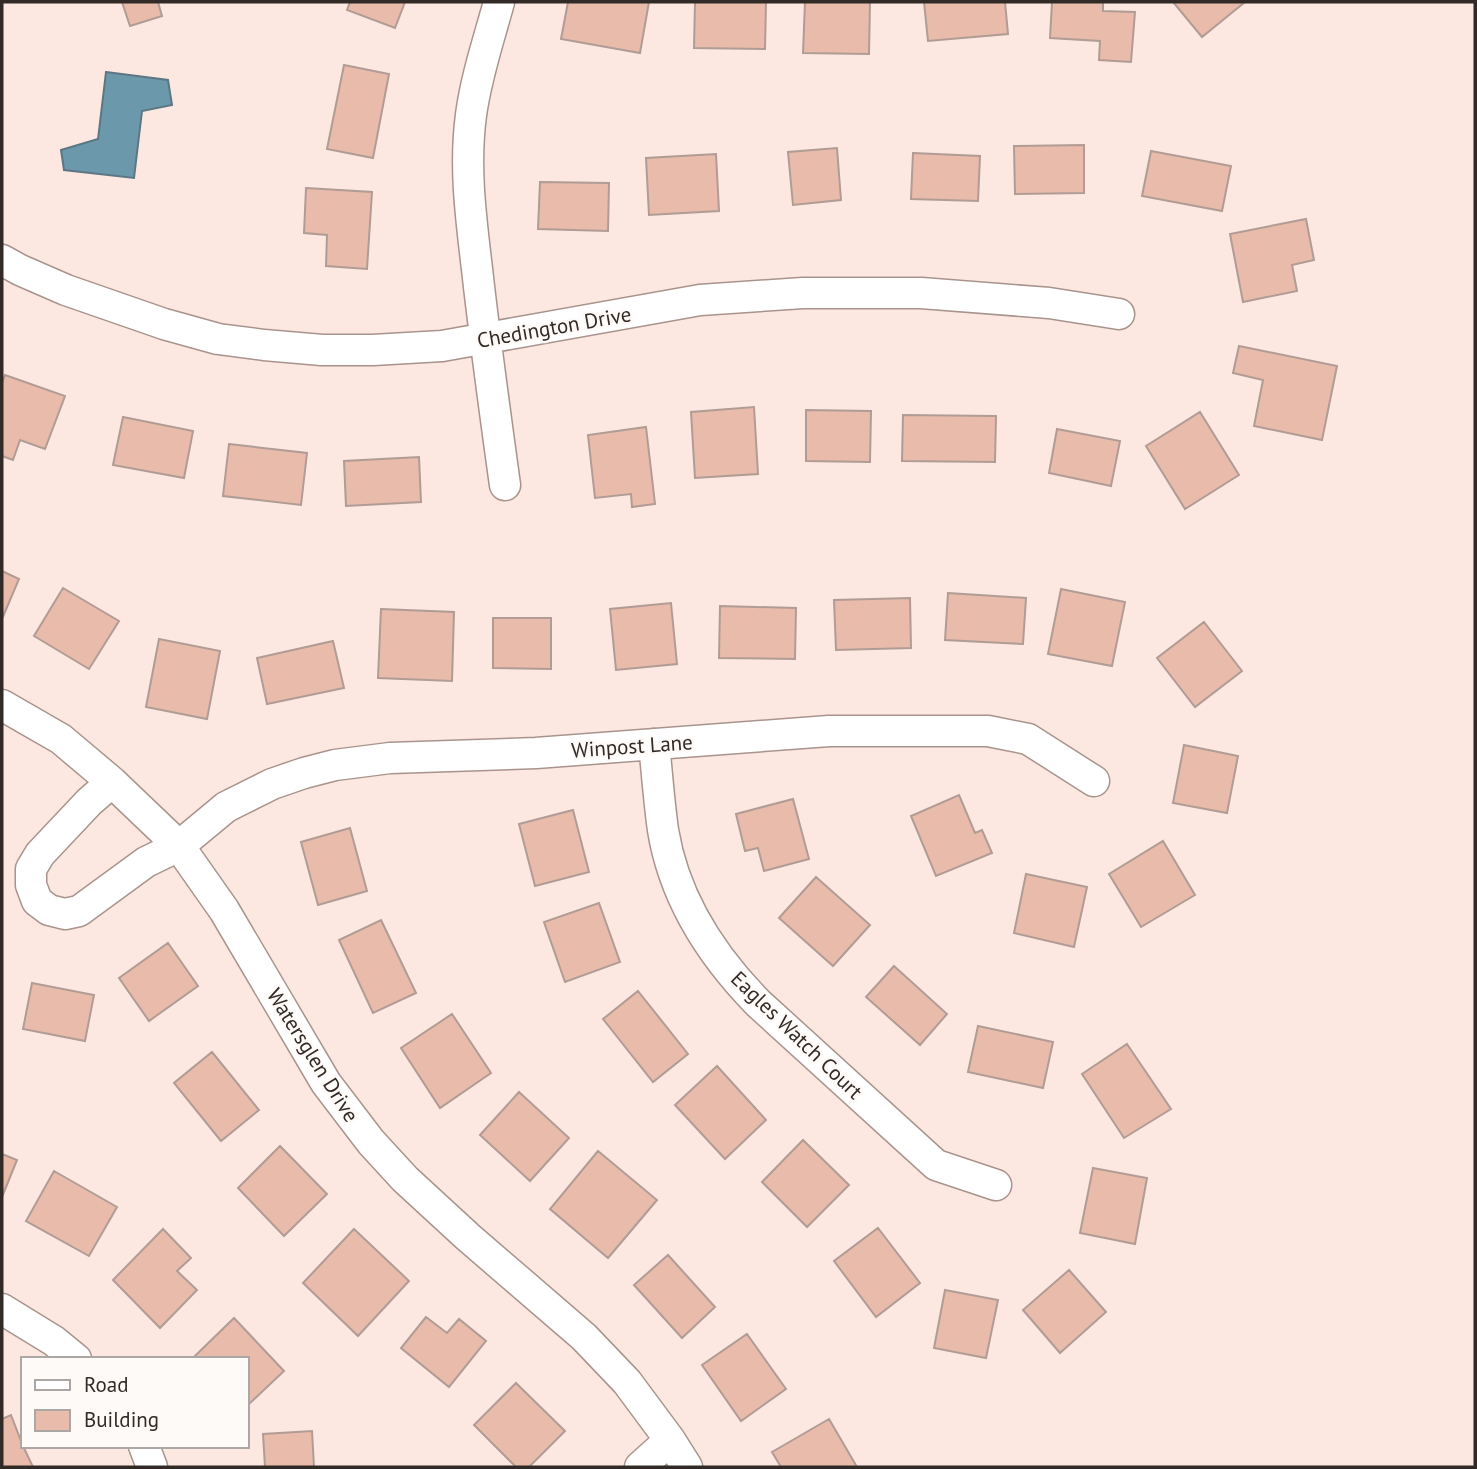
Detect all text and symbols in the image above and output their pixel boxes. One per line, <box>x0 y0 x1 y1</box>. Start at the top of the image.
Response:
street label: Chedington Drive <box>475 300 633 354</box>
street label: Winpost Lane <box>570 728 694 764</box>
street label: Eagles Watch Court <box>725 965 869 1105</box>
street label: Watersglen Drive <box>261 983 365 1127</box>
legend <box>21 1357 248 1448</box>
text: Road <box>84 1371 128 1398</box>
text: Building <box>84 1406 159 1433</box>

